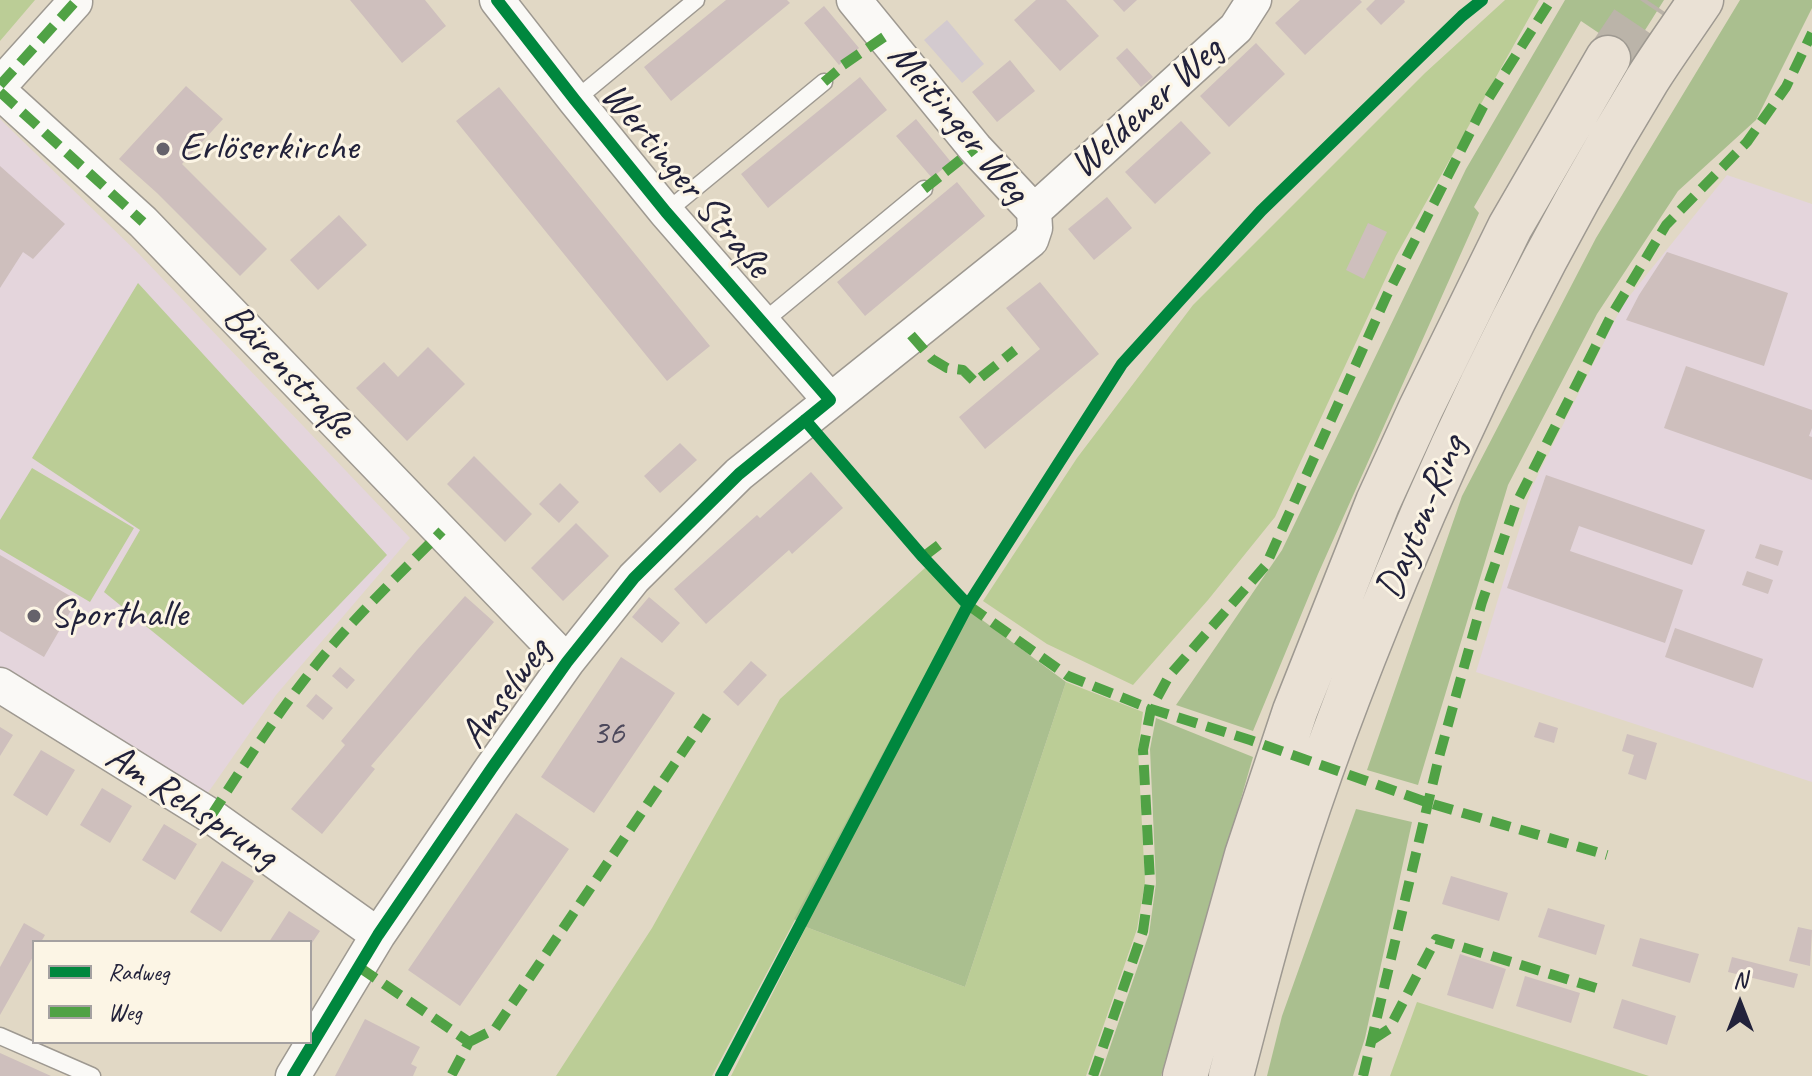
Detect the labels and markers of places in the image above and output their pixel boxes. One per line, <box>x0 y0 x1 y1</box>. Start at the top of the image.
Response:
place label: Erlöserkirche <box>179 125 358 173</box>
marker: Erlöserkirche <box>154 140 172 158</box>
place label: Sporthalle <box>50 592 187 640</box>
marker: Sporthalle <box>25 607 43 625</box>

